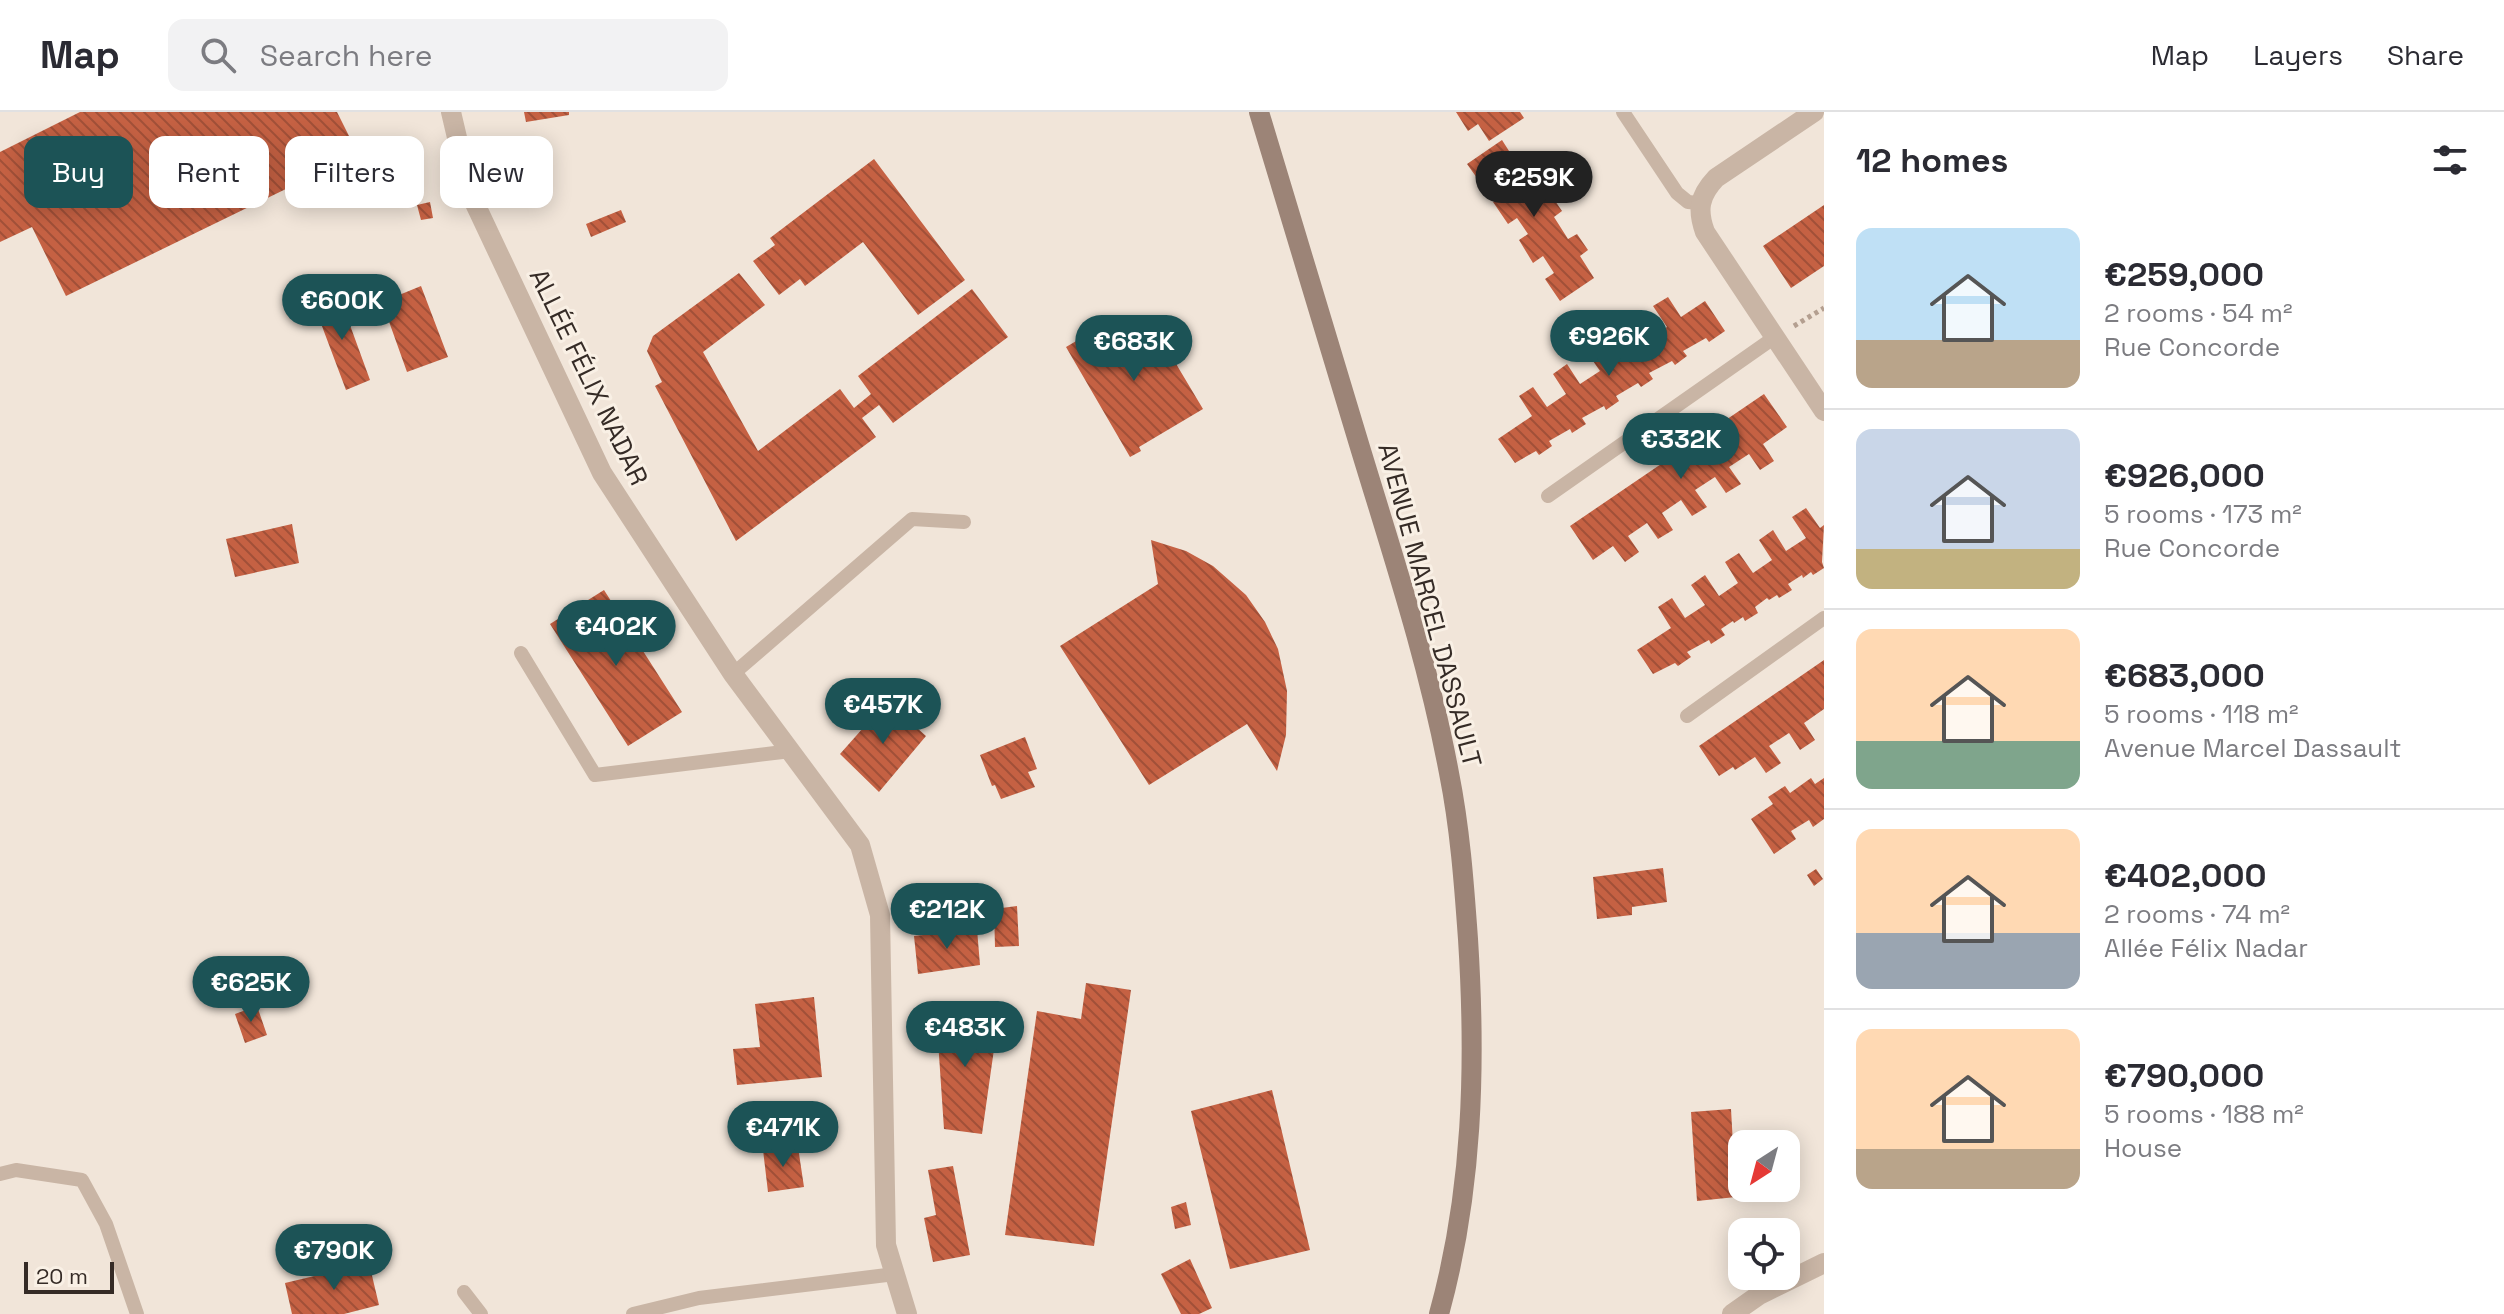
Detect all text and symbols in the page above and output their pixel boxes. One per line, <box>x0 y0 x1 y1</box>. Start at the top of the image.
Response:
search box <box>168 19 728 91</box>
text: Map <box>40 31 120 79</box>
icon: search <box>196 33 240 77</box>
text: Search here <box>260 36 433 75</box>
text: Map <box>2151 37 2209 73</box>
text: Layers <box>2253 37 2343 73</box>
text: Share <box>2387 37 2464 73</box>
chip: Buy <box>24 136 133 208</box>
chip: Rent <box>149 136 269 208</box>
chip: Filters <box>285 136 424 208</box>
chip: New <box>440 136 553 208</box>
icon: filters <box>2428 138 2472 182</box>
text: 12 homes <box>1856 139 2008 182</box>
pin: €259K <box>1478 151 1590 219</box>
text: €259K <box>1493 160 1575 194</box>
text: €259,000 <box>2104 253 2264 296</box>
icon: home <box>1920 260 2016 356</box>
street label: ALLÉE FÉLIX NADAR <box>522 263 656 491</box>
pin: €600K <box>286 274 398 342</box>
text: €600K <box>300 283 384 317</box>
text: 2 rooms · 54 m² <box>2104 296 2293 330</box>
pin: €926K <box>1553 310 1665 378</box>
pin: €683K <box>1078 315 1190 383</box>
text: €926K <box>1568 319 1650 353</box>
text: €683K <box>1093 324 1175 358</box>
text: Rue Concorde <box>2104 330 2280 364</box>
pin: €332K <box>1625 413 1737 481</box>
text: €332K <box>1641 422 1721 456</box>
street label: AVENUE MARCEL DASSAULT <box>1370 439 1490 771</box>
text: €926,000 <box>2104 454 2265 497</box>
icon: home <box>1920 461 2016 557</box>
text: 5 rooms · 173 m² <box>2104 497 2302 531</box>
text: Rue Concorde <box>2104 531 2280 565</box>
pin: €402K <box>560 600 672 668</box>
text: €402K <box>575 609 657 643</box>
text: €683,000 <box>2104 654 2265 697</box>
icon: home <box>1920 661 2016 757</box>
pin: €457K <box>827 678 939 746</box>
text: €457K <box>843 687 923 721</box>
text: 5 rooms · 118 m² <box>2104 697 2299 731</box>
text: Avenue Marcel Dassault <box>2104 731 2402 765</box>
text: €402,000 <box>2104 854 2267 897</box>
icon: home <box>1920 861 2016 957</box>
pin: €212K <box>891 883 1003 951</box>
text: €212K <box>909 892 985 926</box>
text: 2 rooms · 74 m² <box>2104 897 2290 931</box>
text: Allée Félix Nadar <box>2104 931 2308 965</box>
pin: €625K <box>195 956 307 1024</box>
text: €625K <box>211 965 291 999</box>
pin: €483K <box>909 1001 1021 1069</box>
text: €483K <box>924 1010 1006 1044</box>
text: €790,000 <box>2104 1054 2264 1097</box>
icon: home <box>1920 1061 2016 1157</box>
text: 5 rooms · 188 m² <box>2104 1097 2304 1131</box>
pin: €471K <box>727 1101 839 1169</box>
text: €471K <box>745 1110 821 1144</box>
north arrow <box>1728 1130 1800 1202</box>
map controls <box>1728 1130 1800 1290</box>
text: House <box>2104 1131 2182 1165</box>
button: locate <box>1728 1218 1800 1290</box>
pin: €790K <box>278 1224 390 1292</box>
text: €790K <box>293 1233 375 1267</box>
scale bar <box>24 1258 114 1294</box>
text: 20 m <box>36 1262 88 1290</box>

